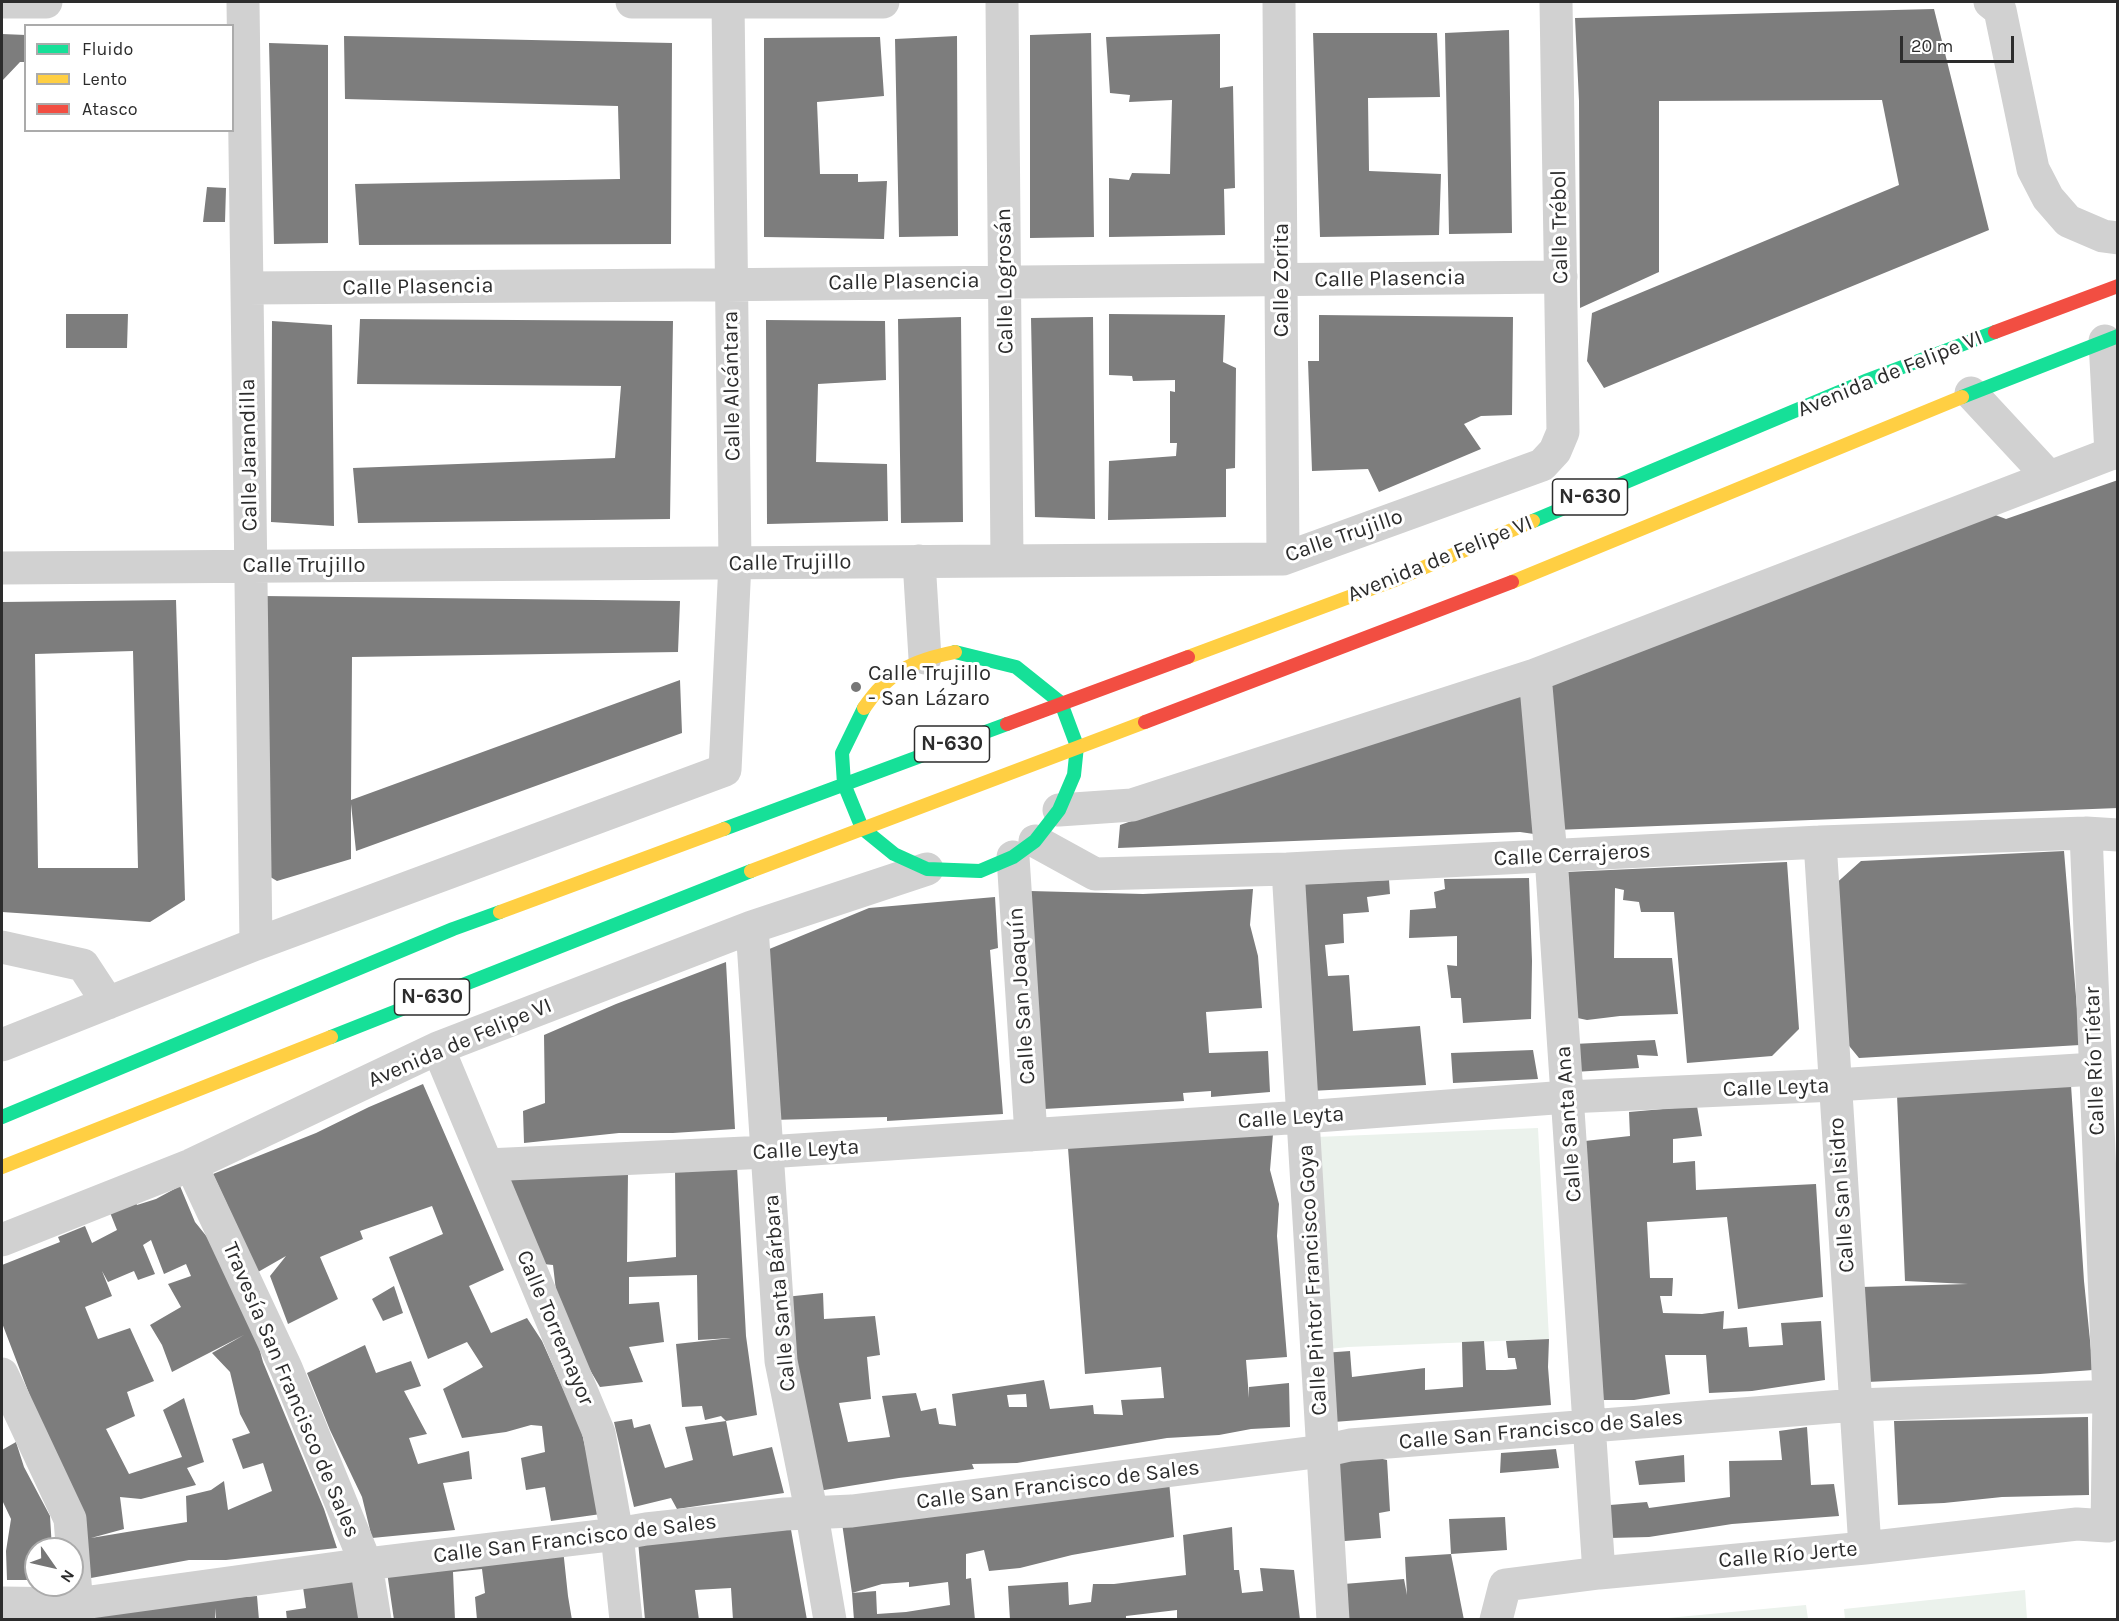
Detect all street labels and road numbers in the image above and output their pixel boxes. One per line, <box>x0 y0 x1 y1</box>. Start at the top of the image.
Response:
street label: Calle Trébol <box>1546 170 1574 284</box>
street label: Calle Logrosán <box>991 208 1019 354</box>
street label: Calle Zorita <box>1269 223 1295 337</box>
street label: Calle Plasencia <box>1314 264 1466 294</box>
street label: Calle Plasencia <box>828 267 980 297</box>
street label: Calle Plasencia <box>342 272 494 302</box>
street label: Calle Alcántara <box>717 311 747 461</box>
street label: Avenida de Felipe VI <box>1794 325 1986 423</box>
street label: Calle Jarandilla <box>234 378 264 532</box>
road number: N-630 <box>1552 479 1628 515</box>
street label: Calle Trujillo <box>1282 504 1406 568</box>
street label: Avenida de Felipe VI <box>1344 510 1536 608</box>
street label: Calle Trujillo <box>728 549 852 577</box>
street label: Calle Trujillo <box>243 553 365 579</box>
road number: N-630 <box>914 726 990 762</box>
street label: Calle Cerrajeros <box>1493 838 1651 872</box>
street label: Calle San Joaquín <box>1003 907 1041 1085</box>
road number: N-630 <box>394 979 470 1015</box>
street label: Calle Río Tiétar <box>2079 986 2111 1136</box>
street label: Avenida de Felipe VI <box>364 992 556 1094</box>
street label: Calle Santa Ana <box>1550 1045 1588 1203</box>
street label: Calle Leyta <box>1722 1073 1830 1103</box>
street label: Calle Leyta <box>1237 1101 1345 1135</box>
street label: Calle San Isidro <box>1823 1116 1861 1274</box>
street label: Calle Leyta <box>752 1134 860 1166</box>
street label: Calle Pintor Francisco Goya <box>1293 1144 1333 1416</box>
street label: Calle Santa Bárbara <box>758 1193 802 1393</box>
street label: Travesía San Francisco de Sales <box>217 1238 365 1542</box>
street label: Calle Torremayor <box>510 1247 600 1409</box>
street label: Calle San Francisco de Sales <box>1398 1404 1684 1456</box>
street label: Calle San Francisco de Sales <box>915 1455 1201 1515</box>
street label: Calle San Francisco de Sales <box>432 1509 718 1569</box>
street label: Calle Río Jerte <box>1717 1536 1859 1574</box>

